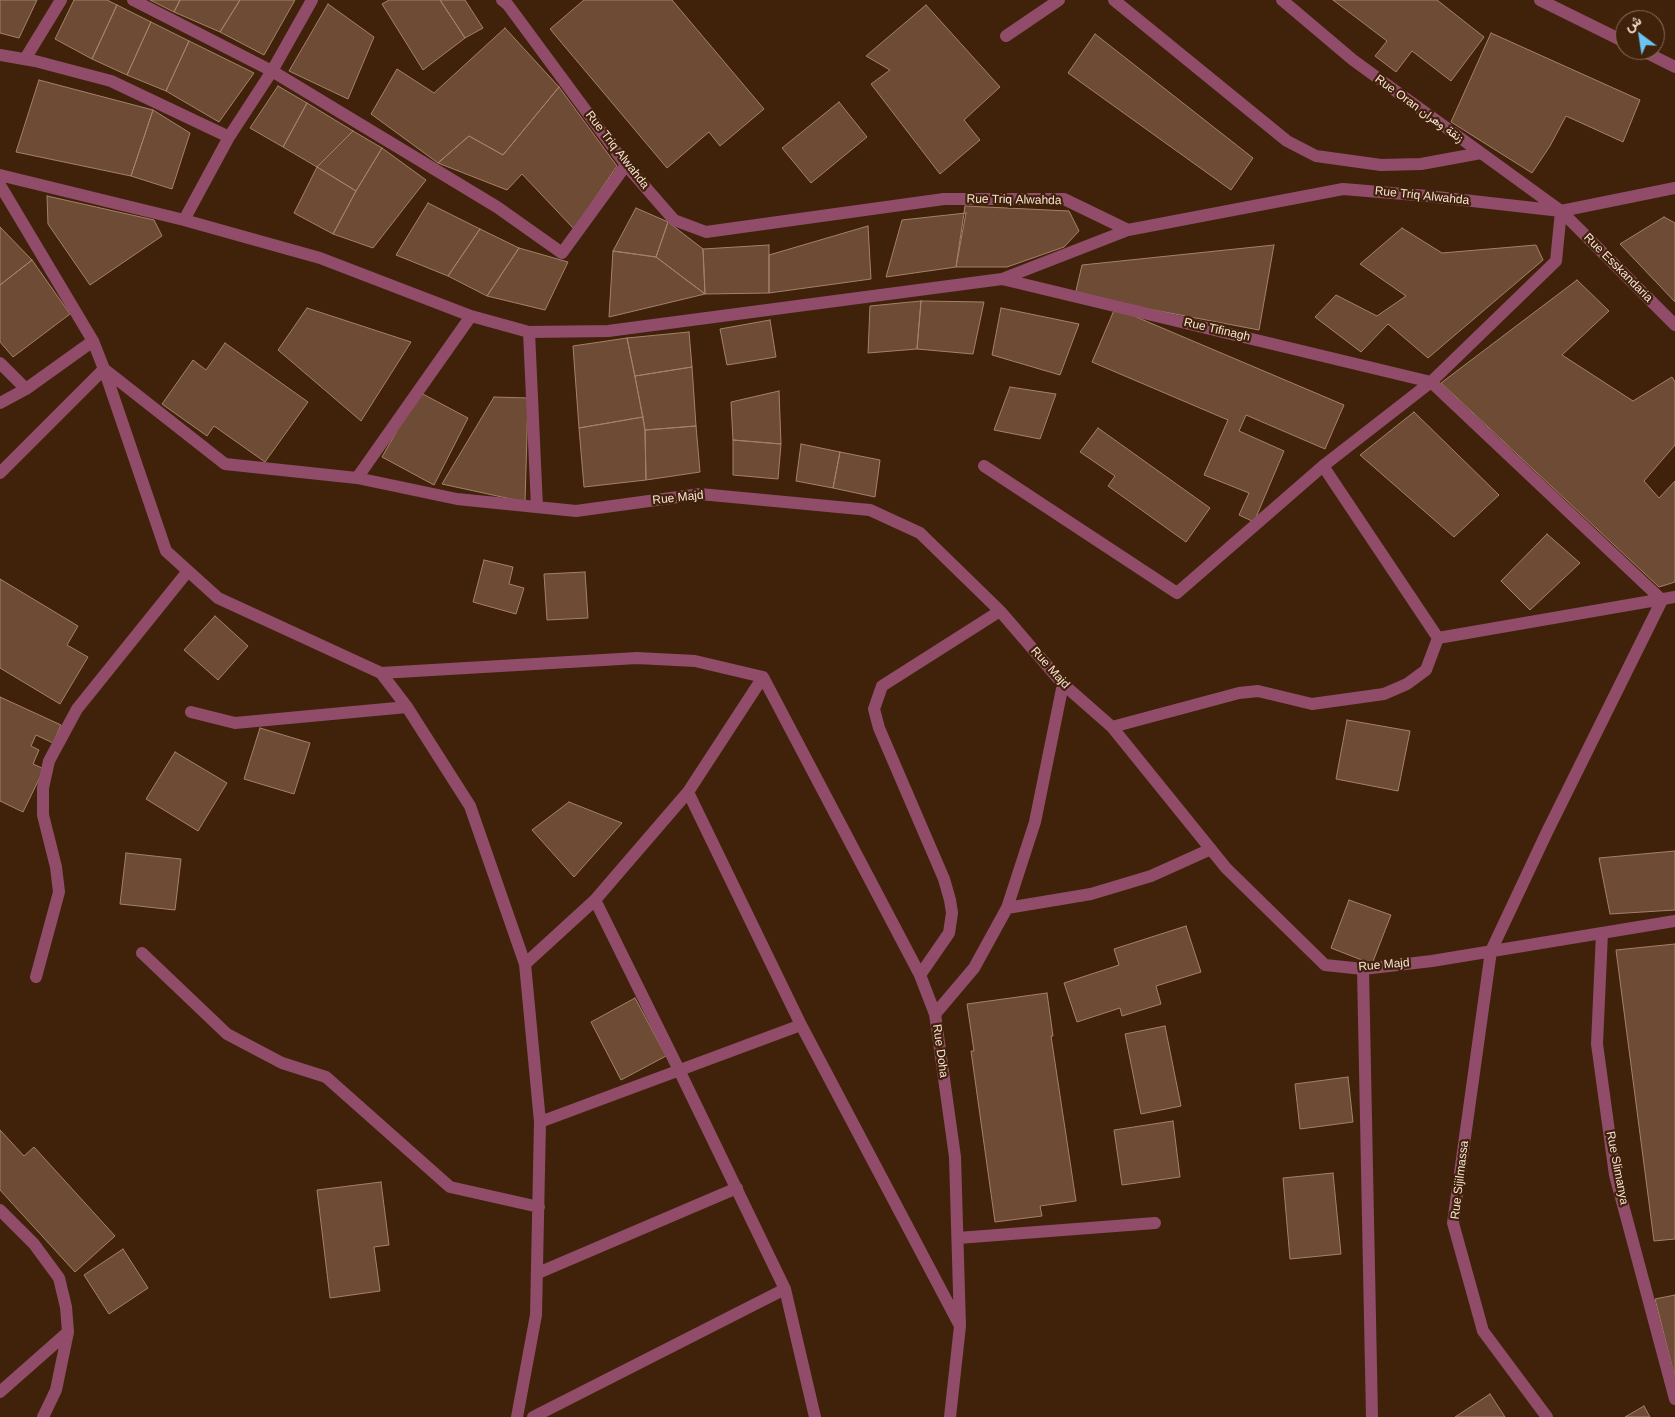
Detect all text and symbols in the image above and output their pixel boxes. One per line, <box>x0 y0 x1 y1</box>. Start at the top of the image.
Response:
north arrow <box>1615 10 1665 60</box>
text: ش <box>1621 12 1644 34</box>
street label: Rue Oran زنقة وهران <box>1372 72 1466 146</box>
street label: Rue Triq Alwahda <box>582 108 652 192</box>
street label: Rue Triq Alwahda <box>1374 184 1470 208</box>
street label: Rue Triq Alwahda <box>966 192 1062 208</box>
street label: Rue Esskandaria <box>1581 231 1655 305</box>
street label: Rue Tifinagh <box>1182 315 1252 345</box>
street label: Rue Majd <box>652 488 704 508</box>
street label: Rue Majd <box>1027 644 1073 692</box>
street label: Rue Majd <box>1358 956 1410 974</box>
street label: Rue Doha <box>929 1023 951 1079</box>
street label: Rue Slimanya <box>1603 1130 1631 1206</box>
street label: Rue Sijilmassa <box>1448 1140 1472 1220</box>

